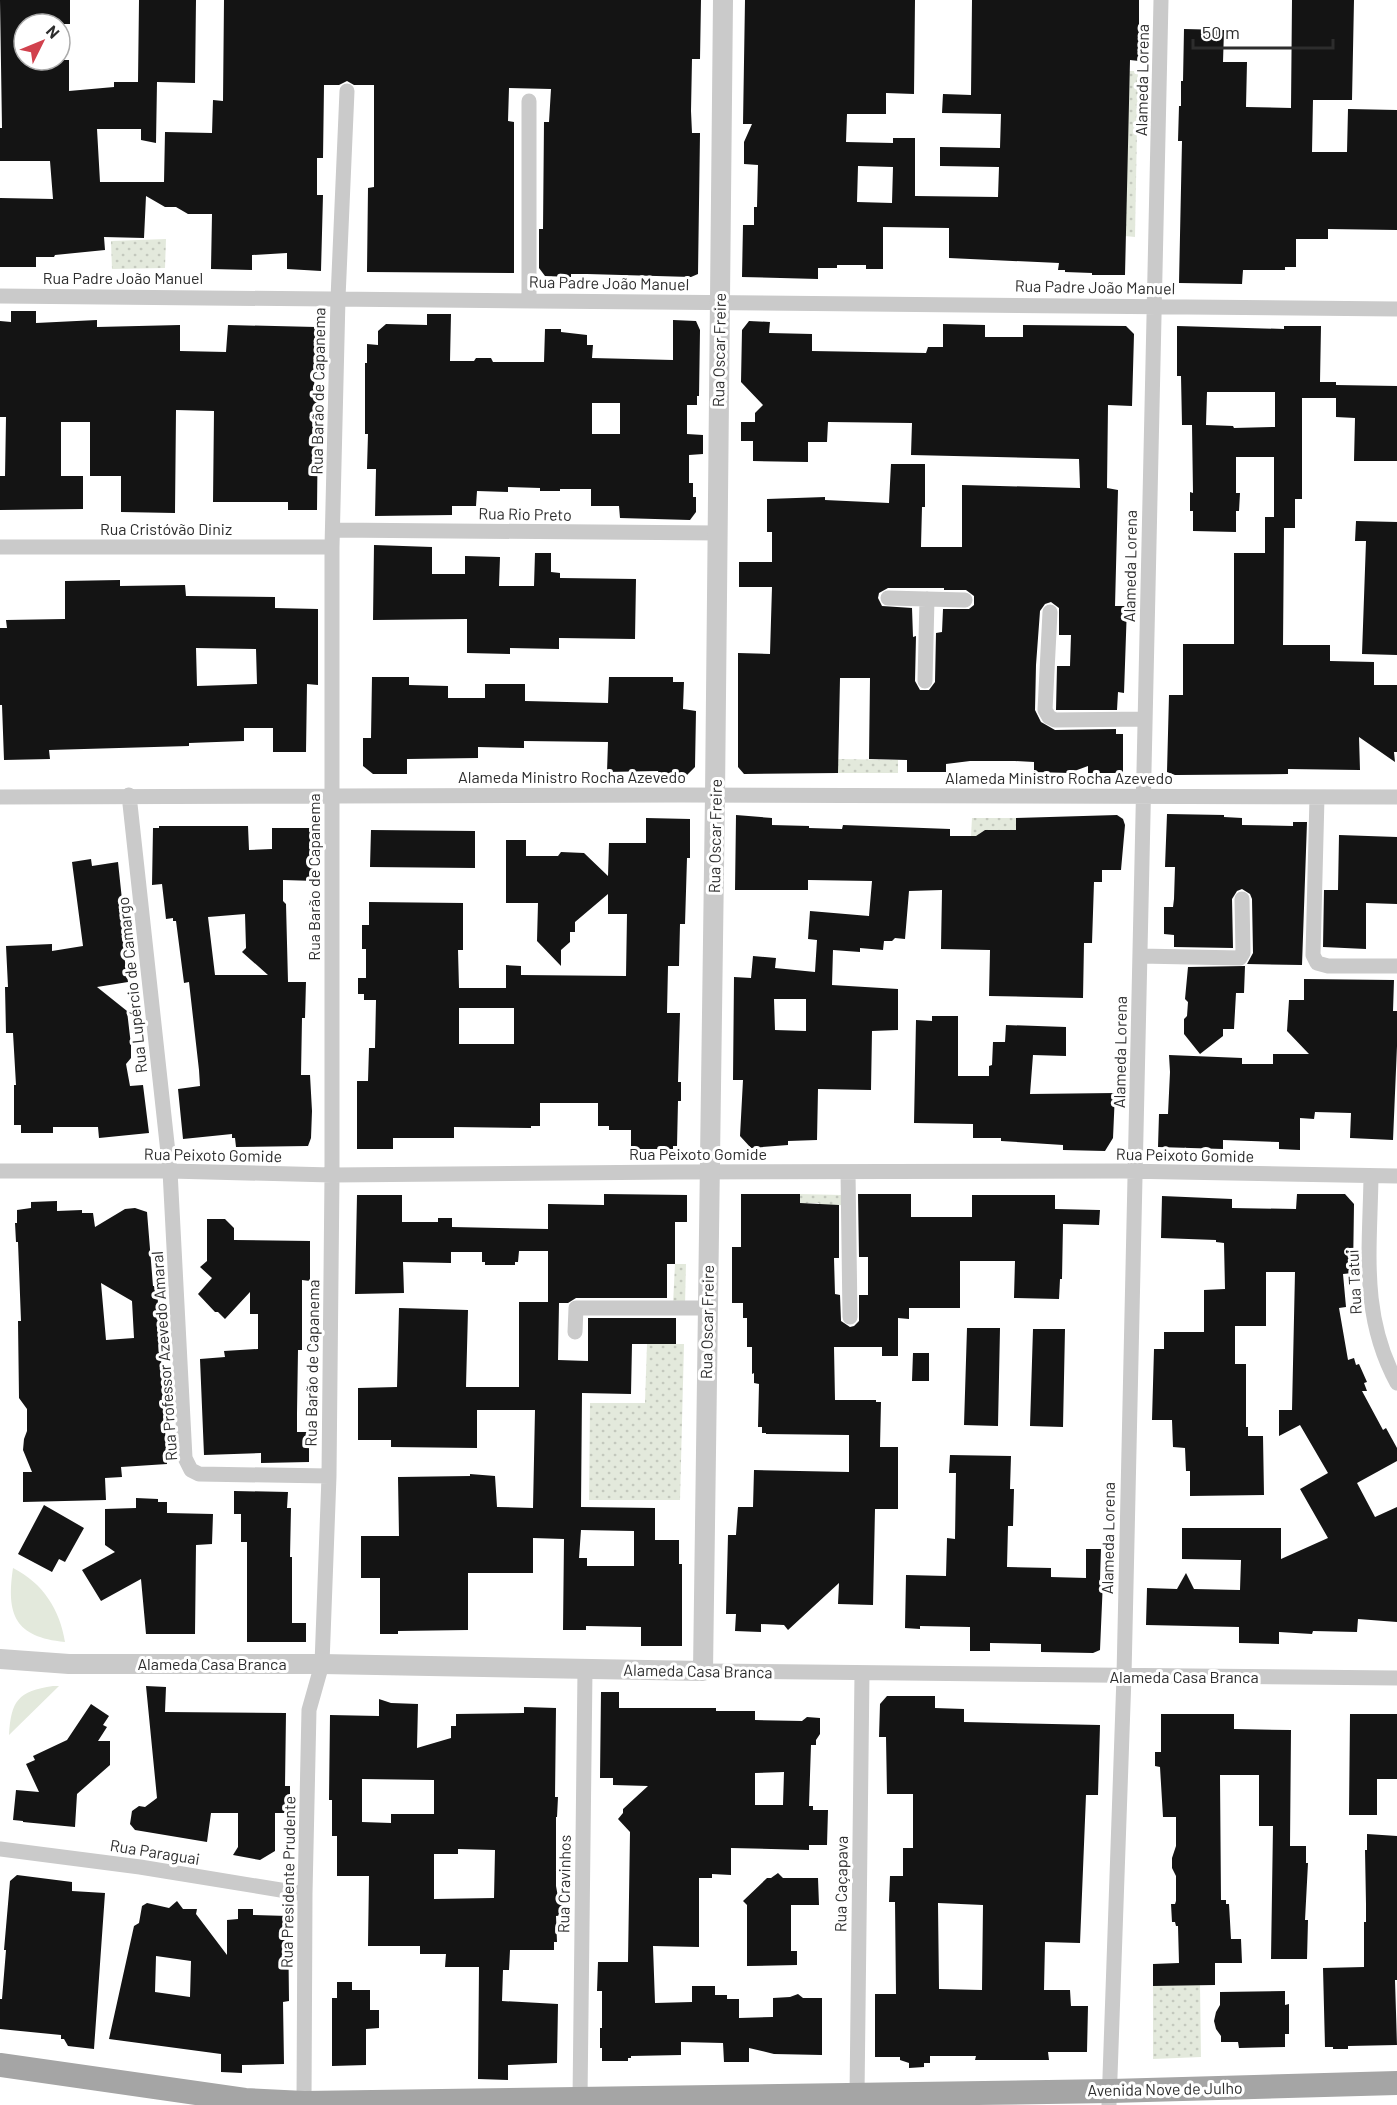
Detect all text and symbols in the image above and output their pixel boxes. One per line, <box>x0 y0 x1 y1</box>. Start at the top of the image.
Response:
north arrow <box>12 12 72 72</box>
scale bar <box>1193 12 1332 50</box>
text: N <box>43 21 64 42</box>
text: 50 m <box>1202 21 1240 43</box>
street label: Alameda Lorena <box>1131 24 1152 136</box>
street label: Rua Padre João Manuel <box>43 268 203 287</box>
street label: Rua Padre João Manuel <box>529 272 689 293</box>
street label: Rua Padre João Manuel <box>1015 276 1175 297</box>
street label: Rua Oscar Freire <box>708 293 729 407</box>
street label: Rua Barão de Capanema <box>307 307 328 475</box>
street label: Rua Rio Preto <box>478 503 572 524</box>
street label: Alameda Lorena <box>1119 510 1140 622</box>
street label: Rua Cristóvão Diniz <box>100 519 232 538</box>
street label: Alameda Ministro Rocha Azevedo <box>458 767 686 786</box>
street label: Alameda Ministro Rocha Azevedo <box>945 768 1173 787</box>
street label: Rua Oscar Freire <box>704 779 725 893</box>
street label: Rua Barão de Capanema <box>304 793 323 961</box>
street label: Rua Lupércio de Camargo <box>113 896 150 1074</box>
street label: Alameda Lorena <box>1109 996 1130 1108</box>
street label: Rua Peixoto Gomide <box>144 1144 282 1165</box>
street label: Rua Peixoto Gomide <box>629 1144 767 1163</box>
street label: Rua Peixoto Gomide <box>1116 1144 1254 1165</box>
street label: Rua Tatui <box>1342 1249 1365 1315</box>
street label: Rua Professor Azevedo Amaral <box>147 1251 180 1462</box>
street label: Rua Oscar Freire <box>696 1265 717 1379</box>
street label: Rua Barão de Capanema <box>301 1279 322 1447</box>
street label: Alameda Lorena <box>1097 1482 1118 1594</box>
street label: Alameda Casa Branca <box>137 1654 287 1673</box>
street label: Alameda Casa Branca <box>623 1660 773 1681</box>
street label: Alameda Casa Branca <box>1109 1667 1259 1686</box>
street label: Rua Presidente Prudente <box>276 1796 299 1968</box>
street label: Rua Paraguai <box>109 1835 201 1868</box>
street label: Rua Cravinhos <box>553 1835 574 1933</box>
street label: Rua Caçapava <box>830 1836 851 1932</box>
street label: Avenida Nove de Julho <box>1087 2078 1243 2099</box>

